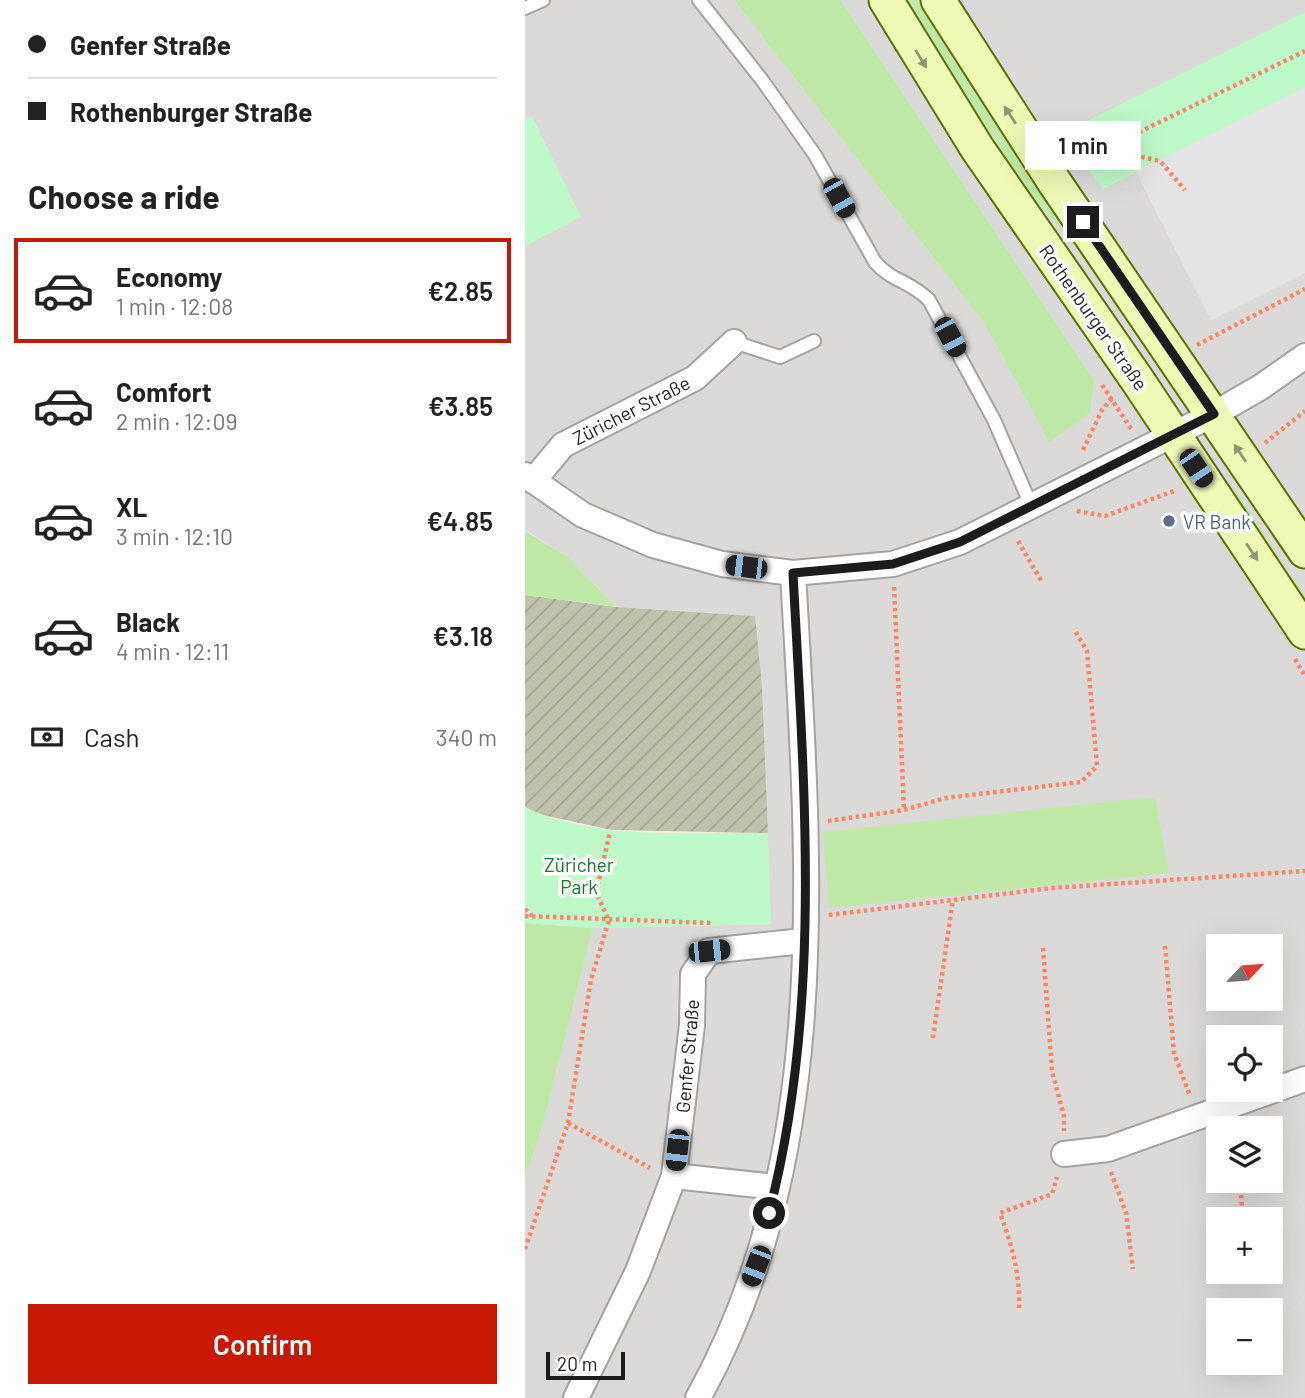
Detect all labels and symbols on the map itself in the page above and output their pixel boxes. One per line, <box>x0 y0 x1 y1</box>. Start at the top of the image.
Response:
one-way arrow <box>914 49 927 68</box>
one-way arrow <box>1003 106 1017 124</box>
callout: 1 min <box>1025 120 1141 170</box>
car <box>820 175 859 221</box>
route end <box>1067 206 1099 238</box>
street label: Rothenburger Straße <box>1035 240 1153 394</box>
car <box>931 314 970 360</box>
street label: Züricher Straße <box>568 371 694 449</box>
one-way arrow <box>1233 444 1247 462</box>
car <box>1176 445 1217 491</box>
place label: VR Bank <box>1183 510 1251 533</box>
marker: VR Bank <box>1161 513 1177 529</box>
one-way arrow <box>1245 543 1259 561</box>
car <box>724 554 769 580</box>
park label: Züricher Park <box>544 853 614 898</box>
north arrow <box>1206 934 1283 1012</box>
car <box>688 938 731 964</box>
street label: Genfer Straße <box>671 998 703 1114</box>
car <box>665 1128 690 1172</box>
route start <box>753 1197 785 1229</box>
car <box>739 1243 774 1289</box>
scale bar <box>546 1349 625 1381</box>

